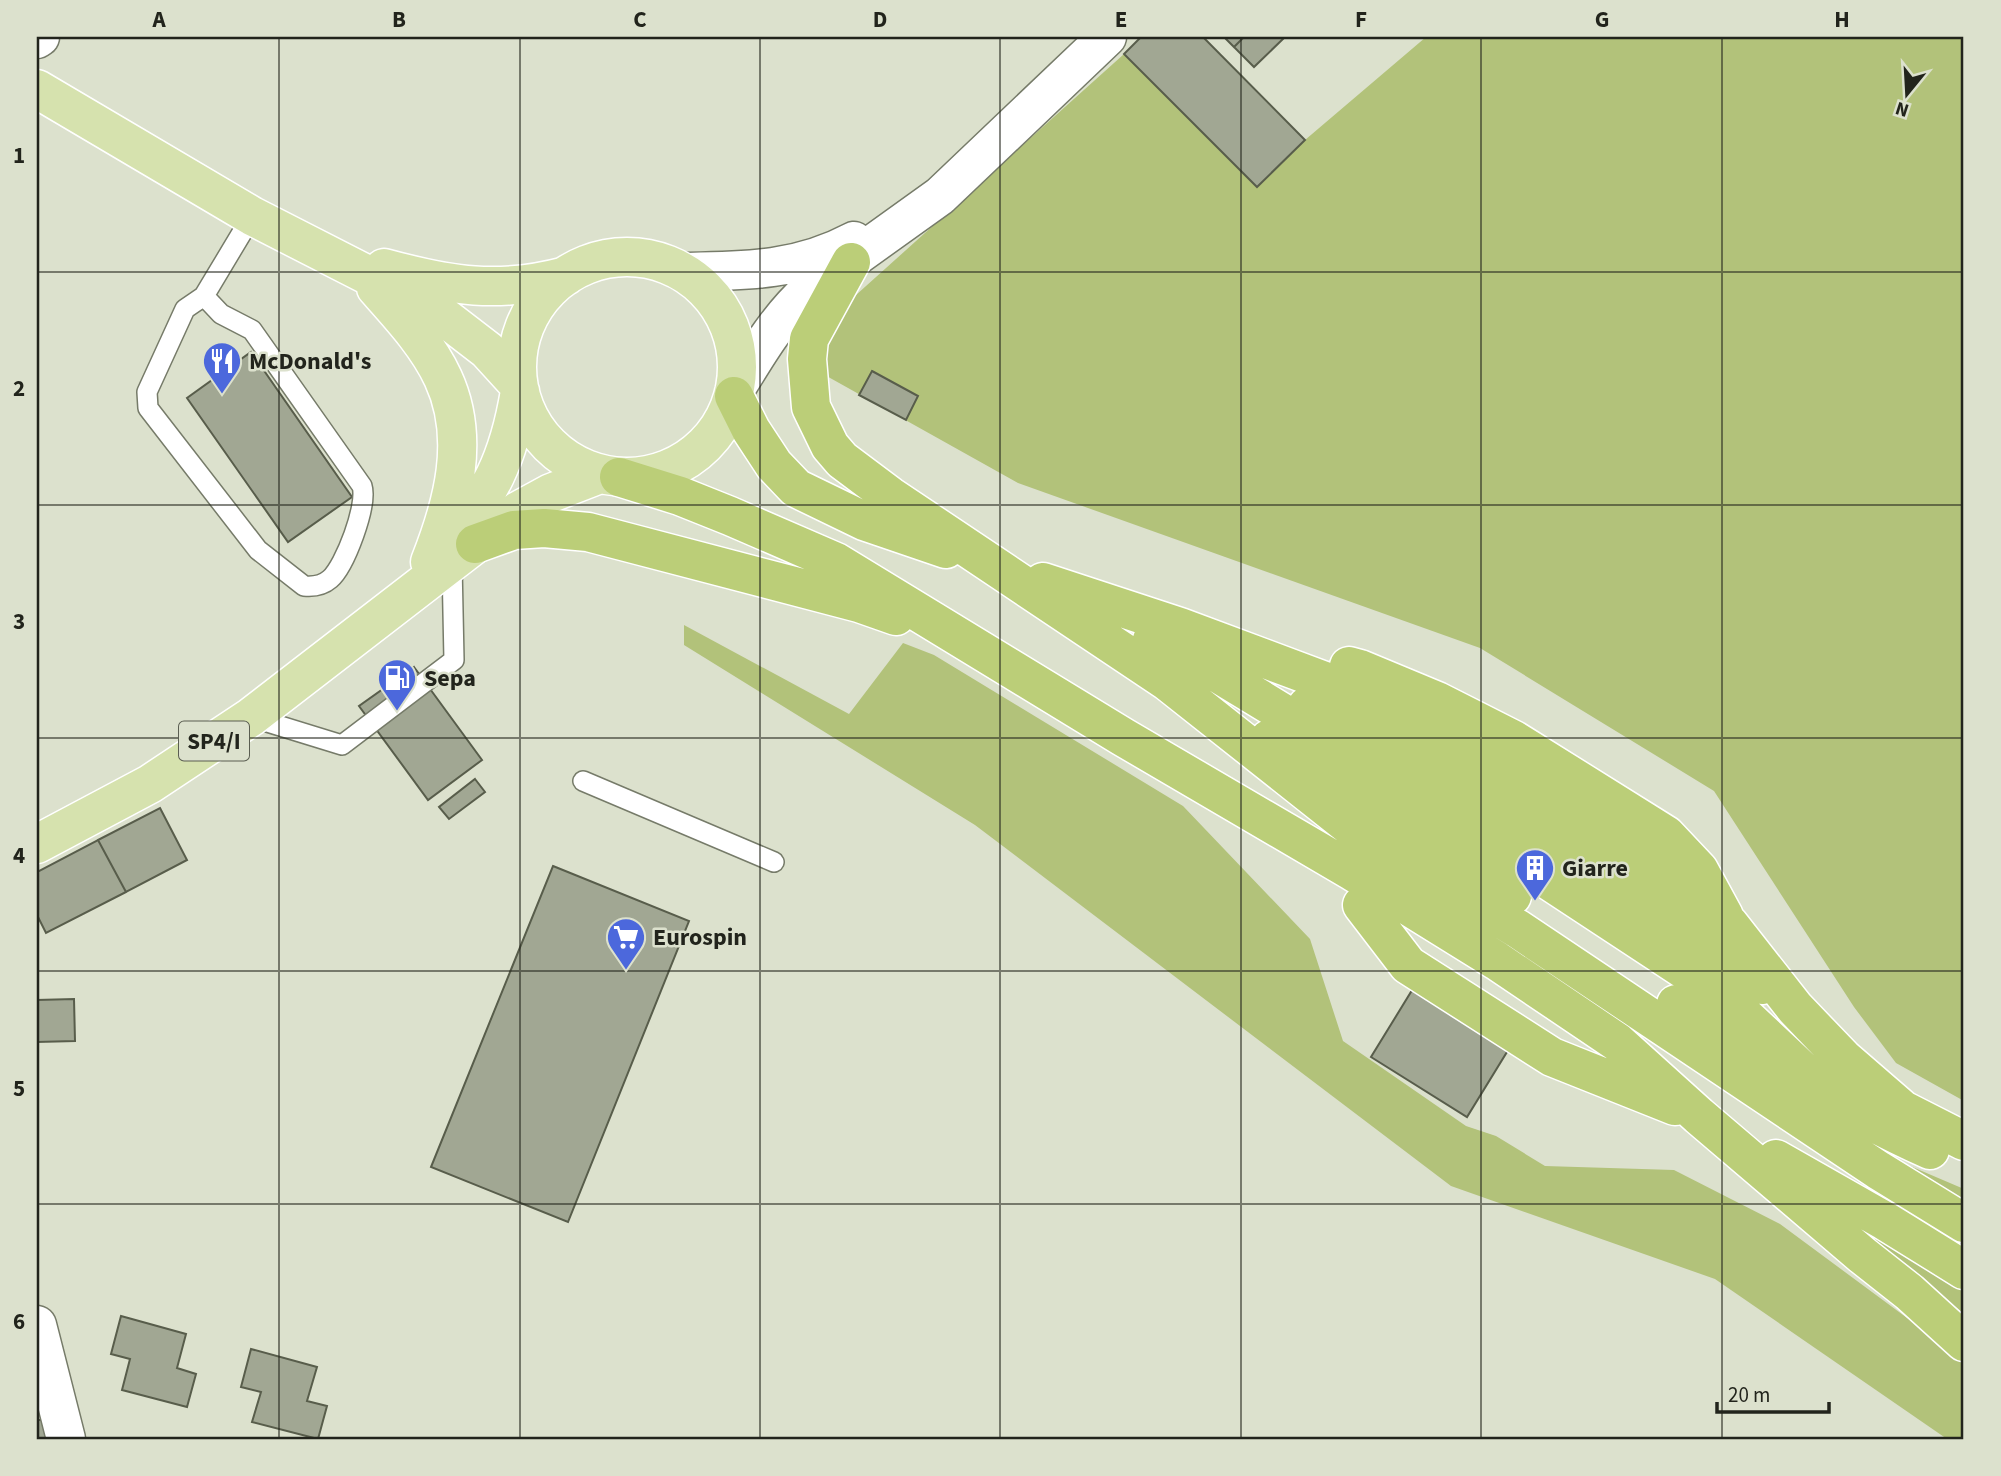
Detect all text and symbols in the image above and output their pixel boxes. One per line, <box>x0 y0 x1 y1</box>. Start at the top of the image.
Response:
text: A <box>151 3 166 36</box>
text: B <box>392 3 406 36</box>
text: C <box>633 3 647 36</box>
text: D <box>873 3 887 36</box>
text: E <box>1115 3 1127 36</box>
text: F <box>1355 3 1367 36</box>
text: G <box>1595 3 1609 36</box>
text: H <box>1834 3 1850 36</box>
north arrow <box>1871 60 1941 130</box>
text: N <box>1892 94 1912 124</box>
text: 1 <box>13 139 25 172</box>
restaurant icon: McDonald's <box>201 340 243 395</box>
place label: McDonald's <box>249 344 371 379</box>
text: 2 <box>13 372 25 405</box>
text: 3 <box>13 605 25 638</box>
fuel station icon: Sepa <box>376 657 418 712</box>
place label: Sepa <box>424 661 476 696</box>
road number: SP4/I <box>179 722 249 761</box>
text: 4 <box>13 839 25 872</box>
building icon: Giarre <box>1514 847 1556 902</box>
place label: Giarre <box>1562 851 1628 886</box>
supermarket icon: Eurospin <box>605 916 647 971</box>
place label: Eurospin <box>653 920 747 955</box>
text: 5 <box>13 1072 25 1105</box>
text: 6 <box>13 1305 25 1338</box>
scale bar <box>1717 1371 1829 1415</box>
text: 20 m <box>1728 1380 1770 1410</box>

